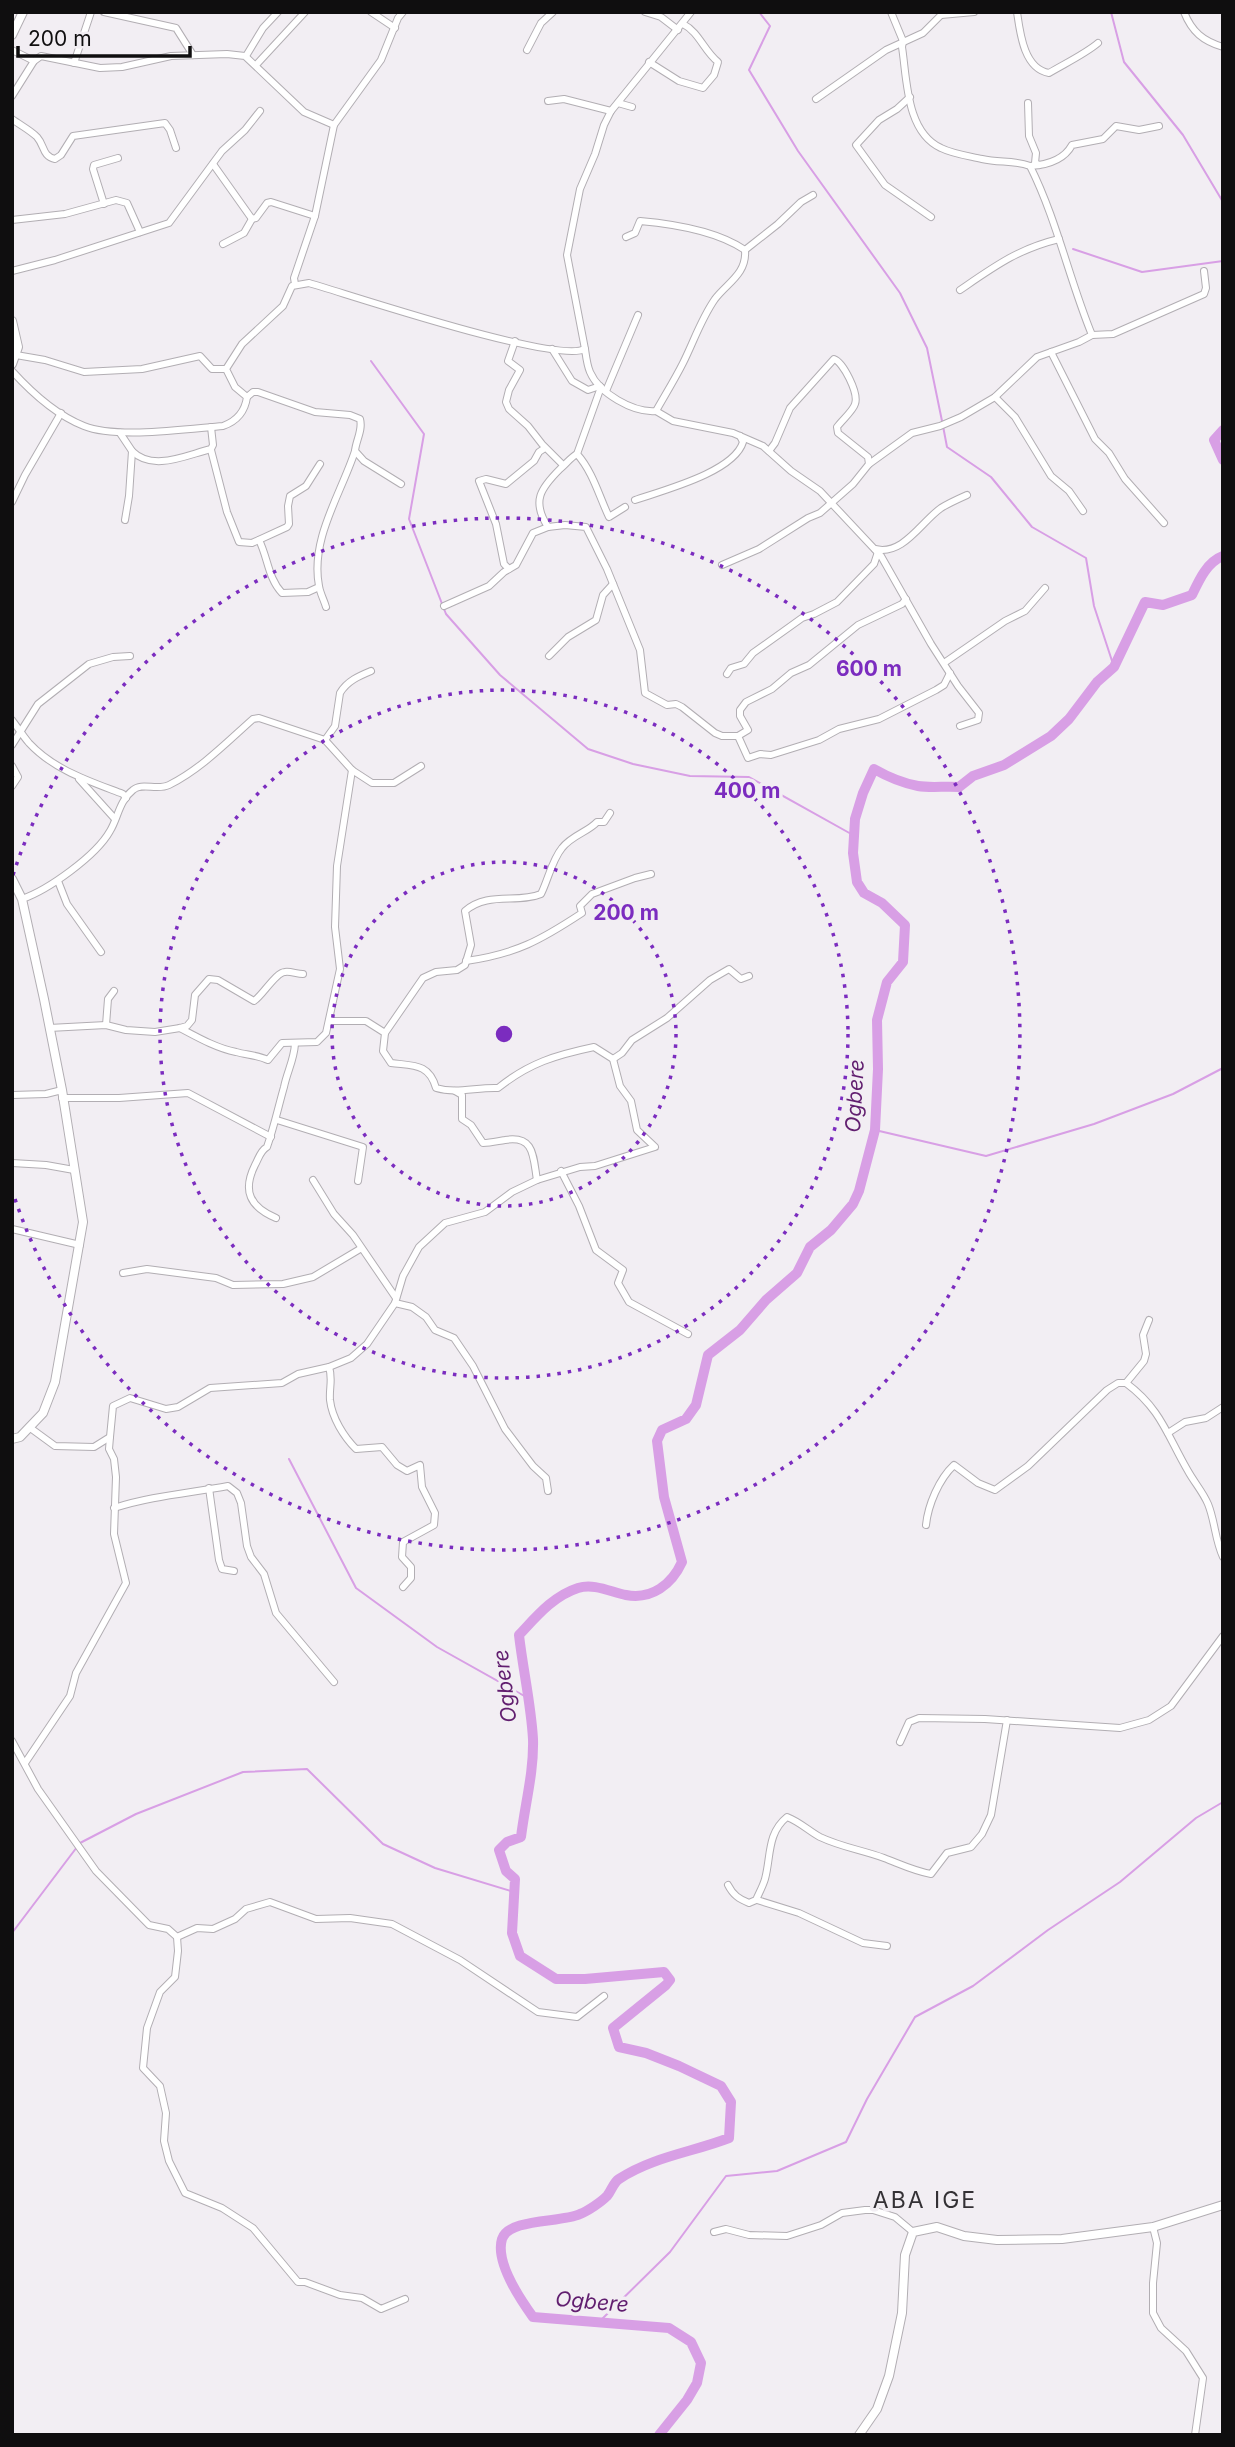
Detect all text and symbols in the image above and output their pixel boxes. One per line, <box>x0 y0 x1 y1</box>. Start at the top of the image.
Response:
scale bar <box>18 14 189 58</box>
text: 200 m <box>28 26 92 51</box>
text: 600 m <box>836 656 902 681</box>
text: 400 m <box>714 778 780 803</box>
text: 200 m <box>593 900 659 925</box>
centre of rings <box>492 1022 516 1046</box>
water label: Ogbere <box>840 1059 869 1133</box>
water label: Ogbere <box>488 1648 521 1724</box>
district label: ABA IGE <box>873 2186 977 2214</box>
water label: Ogbere <box>554 2286 630 2317</box>

